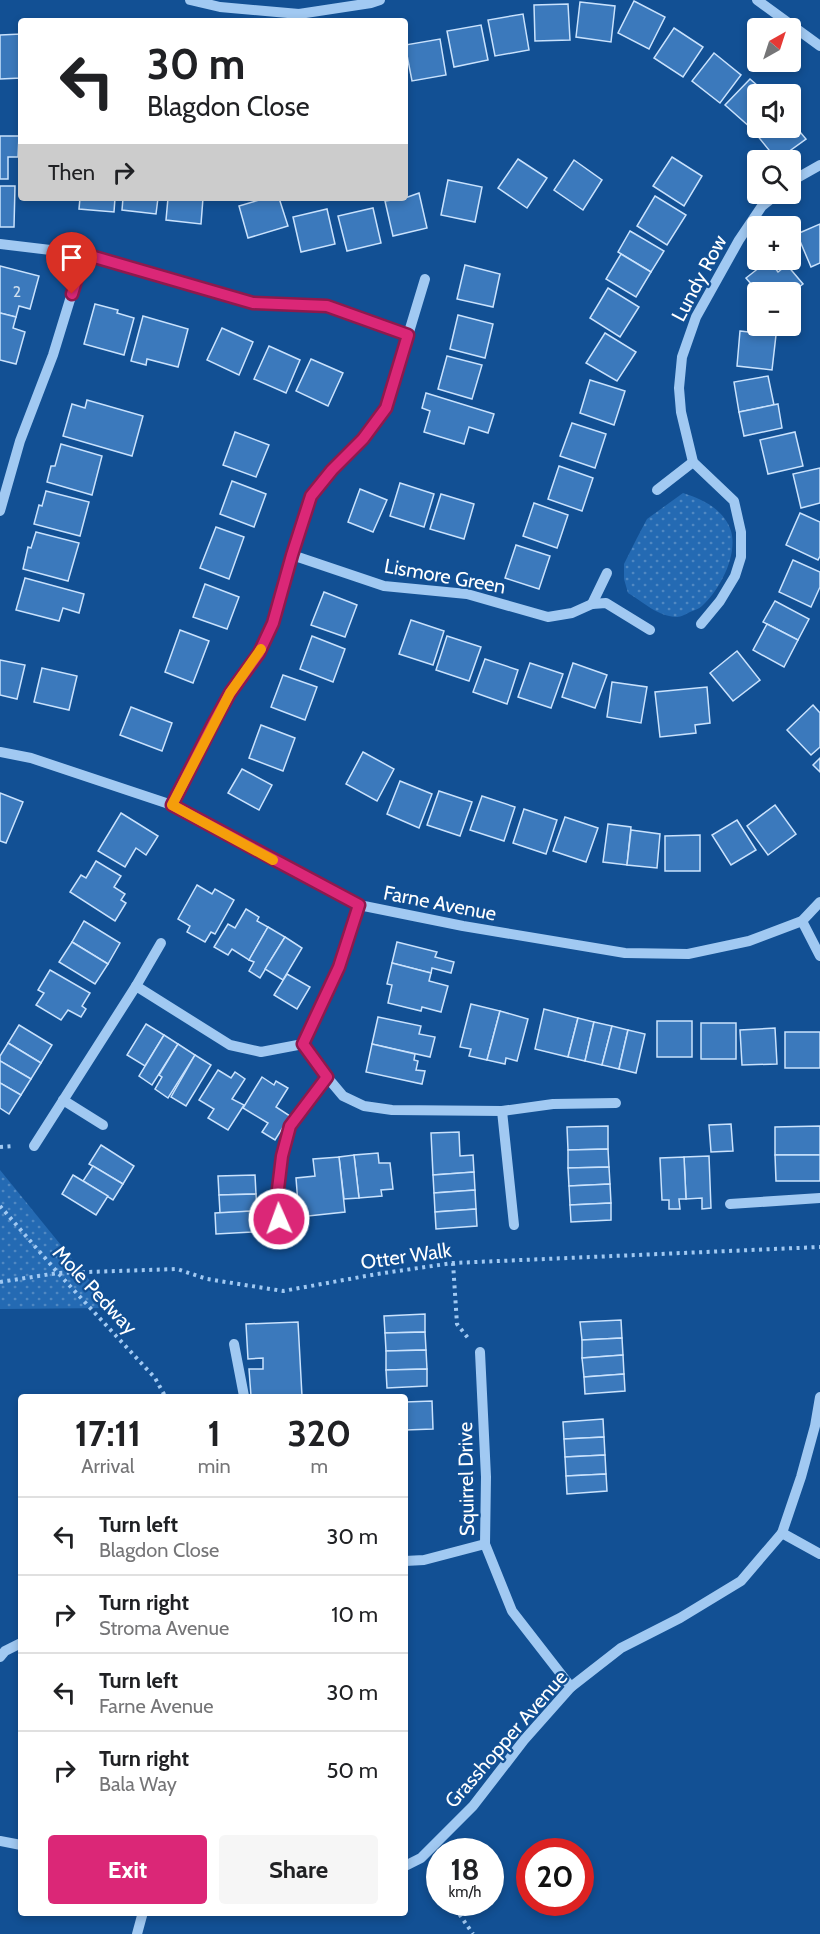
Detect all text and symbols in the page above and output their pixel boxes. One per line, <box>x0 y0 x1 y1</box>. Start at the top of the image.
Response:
north arrow <box>747 18 801 72</box>
map controls <box>747 18 801 336</box>
text: 30 m <box>147 38 245 90</box>
icon: left <box>48 42 126 120</box>
button: sound <box>747 84 801 138</box>
text: Blagdon Close <box>147 90 309 123</box>
button: search <box>747 150 801 204</box>
icon: right <box>107 156 140 189</box>
text: Then <box>48 159 95 186</box>
button: + <box>747 216 801 270</box>
street label: Lundy Row <box>666 230 732 325</box>
pin <box>46 232 97 294</box>
icon: arrive <box>55 241 88 274</box>
house number: 2 <box>13 282 21 301</box>
button: − <box>747 282 801 336</box>
street label: Lismore Green <box>382 554 508 598</box>
street label: Farne Avenue <box>381 880 499 926</box>
position arrow <box>247 1187 311 1251</box>
street label: Otter Walk <box>359 1238 453 1274</box>
street label: Mole Pedway <box>48 1241 142 1339</box>
text: 17:11 <box>75 1411 141 1455</box>
text: 1 <box>208 1411 221 1455</box>
text: 320 <box>287 1411 351 1455</box>
street label: Squirrel Drive <box>453 1422 479 1536</box>
text: Arrival <box>81 1454 134 1478</box>
text: min <box>198 1454 231 1478</box>
text: m <box>311 1454 328 1478</box>
text: Turn left <box>99 1511 178 1538</box>
icon: left <box>48 1520 81 1553</box>
text: 30 m <box>326 1523 378 1550</box>
text: Blagdon Close <box>99 1538 219 1562</box>
text: Turn right <box>99 1589 189 1616</box>
icon: right <box>48 1598 81 1631</box>
text: 10 m <box>331 1601 378 1628</box>
text: Stroma Avenue <box>99 1616 229 1640</box>
street label: Grasshopper Avenue <box>440 1665 572 1813</box>
text: Turn left <box>99 1667 178 1694</box>
icon: left <box>48 1676 81 1709</box>
text: 30 m <box>326 1679 378 1706</box>
text: Farne Avenue <box>99 1694 214 1718</box>
text: Turn right <box>99 1745 189 1772</box>
icon: right <box>48 1754 81 1787</box>
text: 50 m <box>326 1757 378 1784</box>
text: Bala Way <box>99 1772 177 1796</box>
button: Exit <box>48 1835 207 1904</box>
button: Share <box>219 1835 378 1904</box>
speed limit sign: 20 <box>516 1838 594 1916</box>
text: 18 <box>450 1851 480 1888</box>
text: km/h <box>449 1883 481 1901</box>

